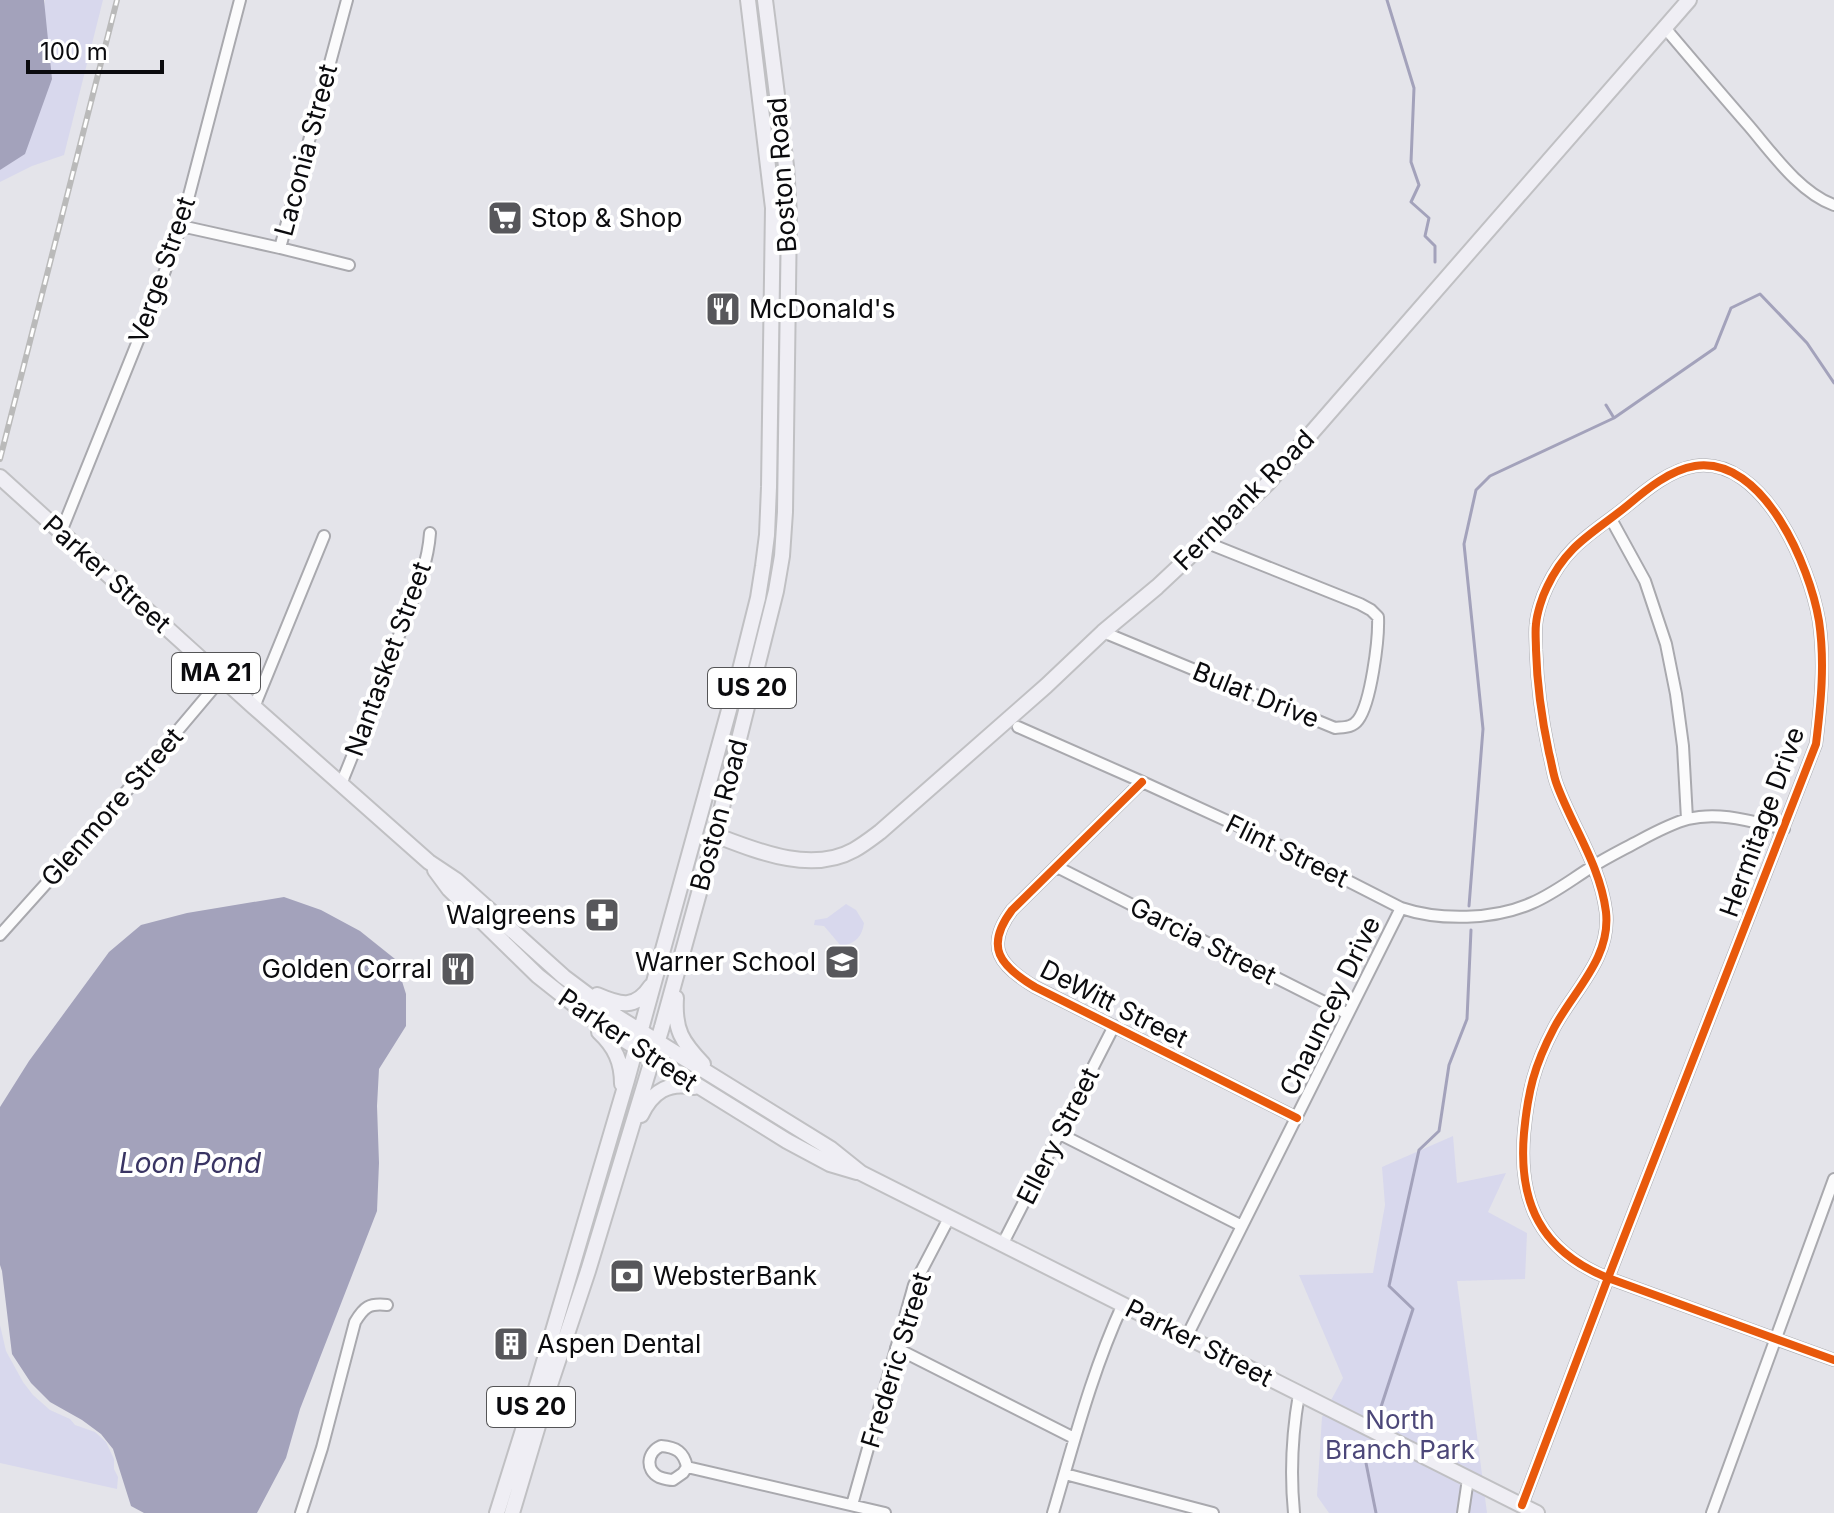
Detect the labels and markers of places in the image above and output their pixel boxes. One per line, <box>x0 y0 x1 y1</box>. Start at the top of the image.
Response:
supermarket icon: Stop & Shop <box>486 199 524 237</box>
place label: Stop & Shop <box>531 202 682 233</box>
restaurant icon: McDonald's <box>704 290 742 328</box>
place label: McDonald's <box>749 293 895 324</box>
pharmacy icon: Walgreens <box>583 896 621 934</box>
place label: Walgreens <box>446 899 576 930</box>
school or university icon: Warner School <box>823 943 861 981</box>
place label: Warner School <box>635 946 816 977</box>
restaurant icon: Golden Corral <box>439 950 477 988</box>
place label: Golden Corral <box>262 953 432 984</box>
bank icon: WebsterBank <box>608 1257 646 1295</box>
place label: WebsterBank <box>653 1260 817 1291</box>
building icon: Aspen Dental <box>492 1325 530 1363</box>
place label: Aspen Dental <box>537 1328 701 1359</box>

